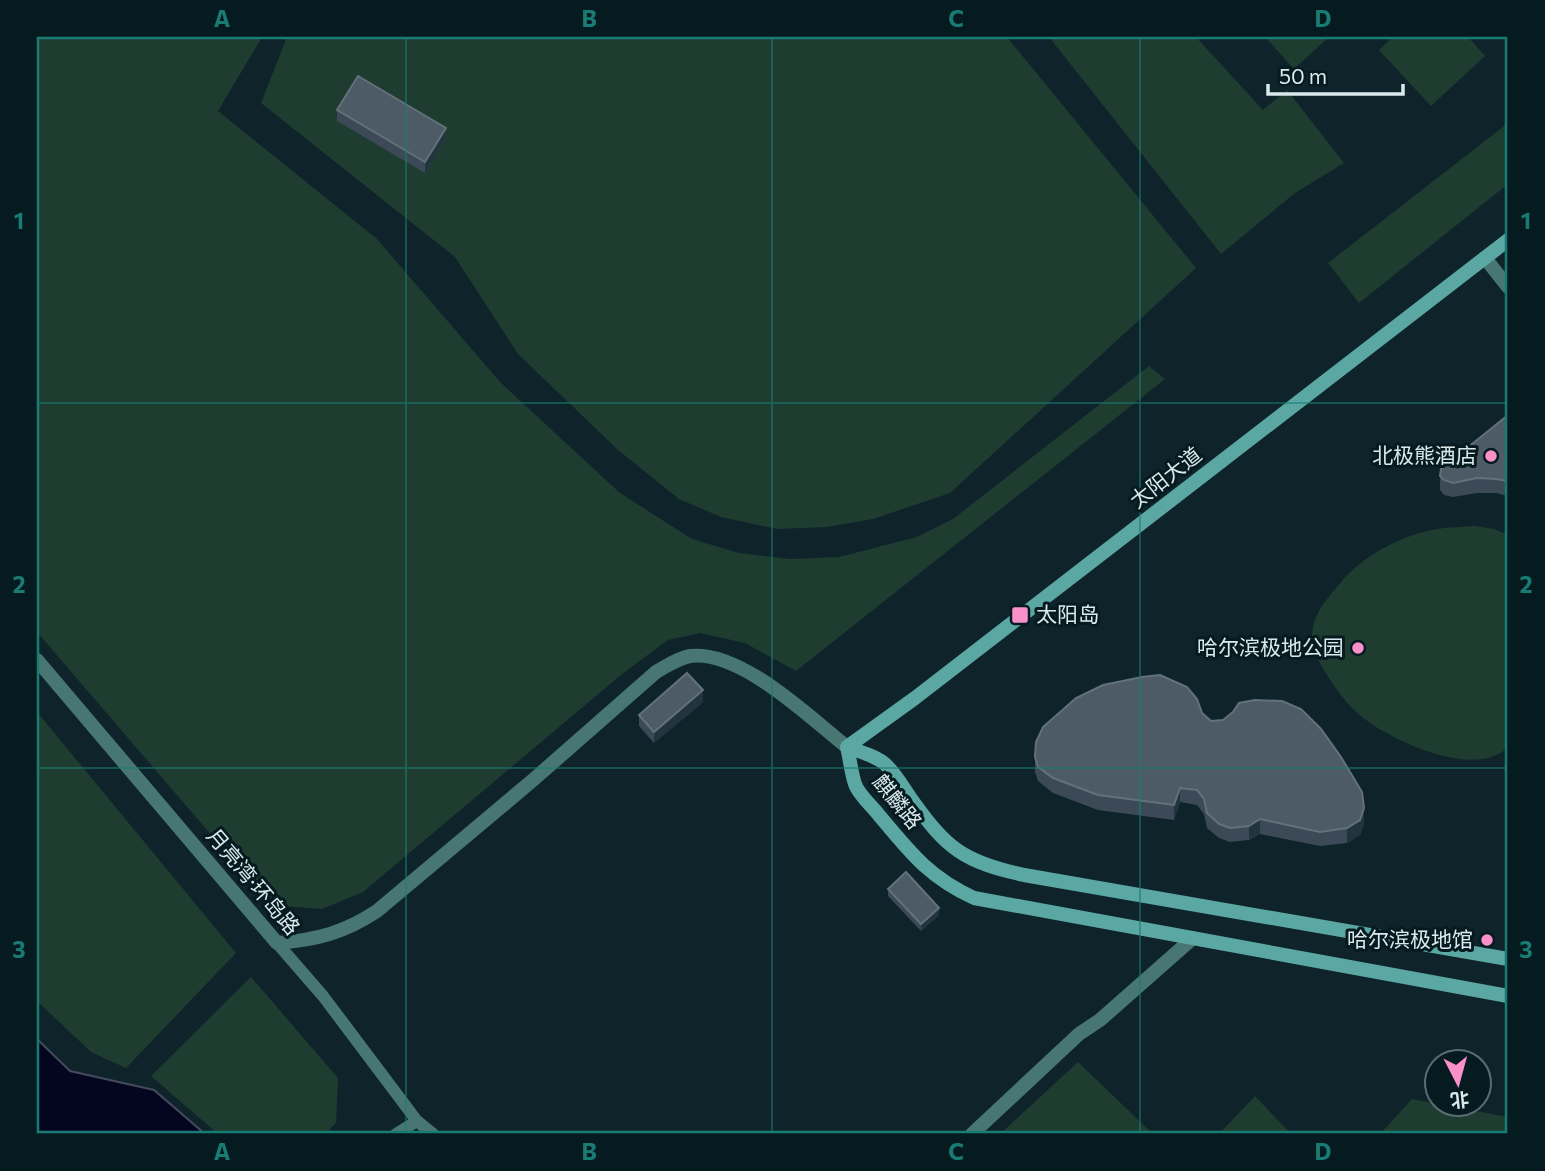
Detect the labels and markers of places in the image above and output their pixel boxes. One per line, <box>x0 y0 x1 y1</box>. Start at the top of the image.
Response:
place label: 北极熊酒店 <box>1372 442 1477 467</box>
marker: 北极熊酒店 <box>1483 448 1499 464</box>
place label: 太阳岛 <box>1036 601 1099 626</box>
marker: 太阳岛 <box>1010 605 1030 625</box>
place label: 哈尔滨极地公园 <box>1197 634 1344 659</box>
marker: 哈尔滨极地公园 <box>1350 640 1366 656</box>
place label: 哈尔滨极地馆 <box>1347 926 1473 951</box>
marker: 哈尔滨极地馆 <box>1479 932 1495 948</box>

